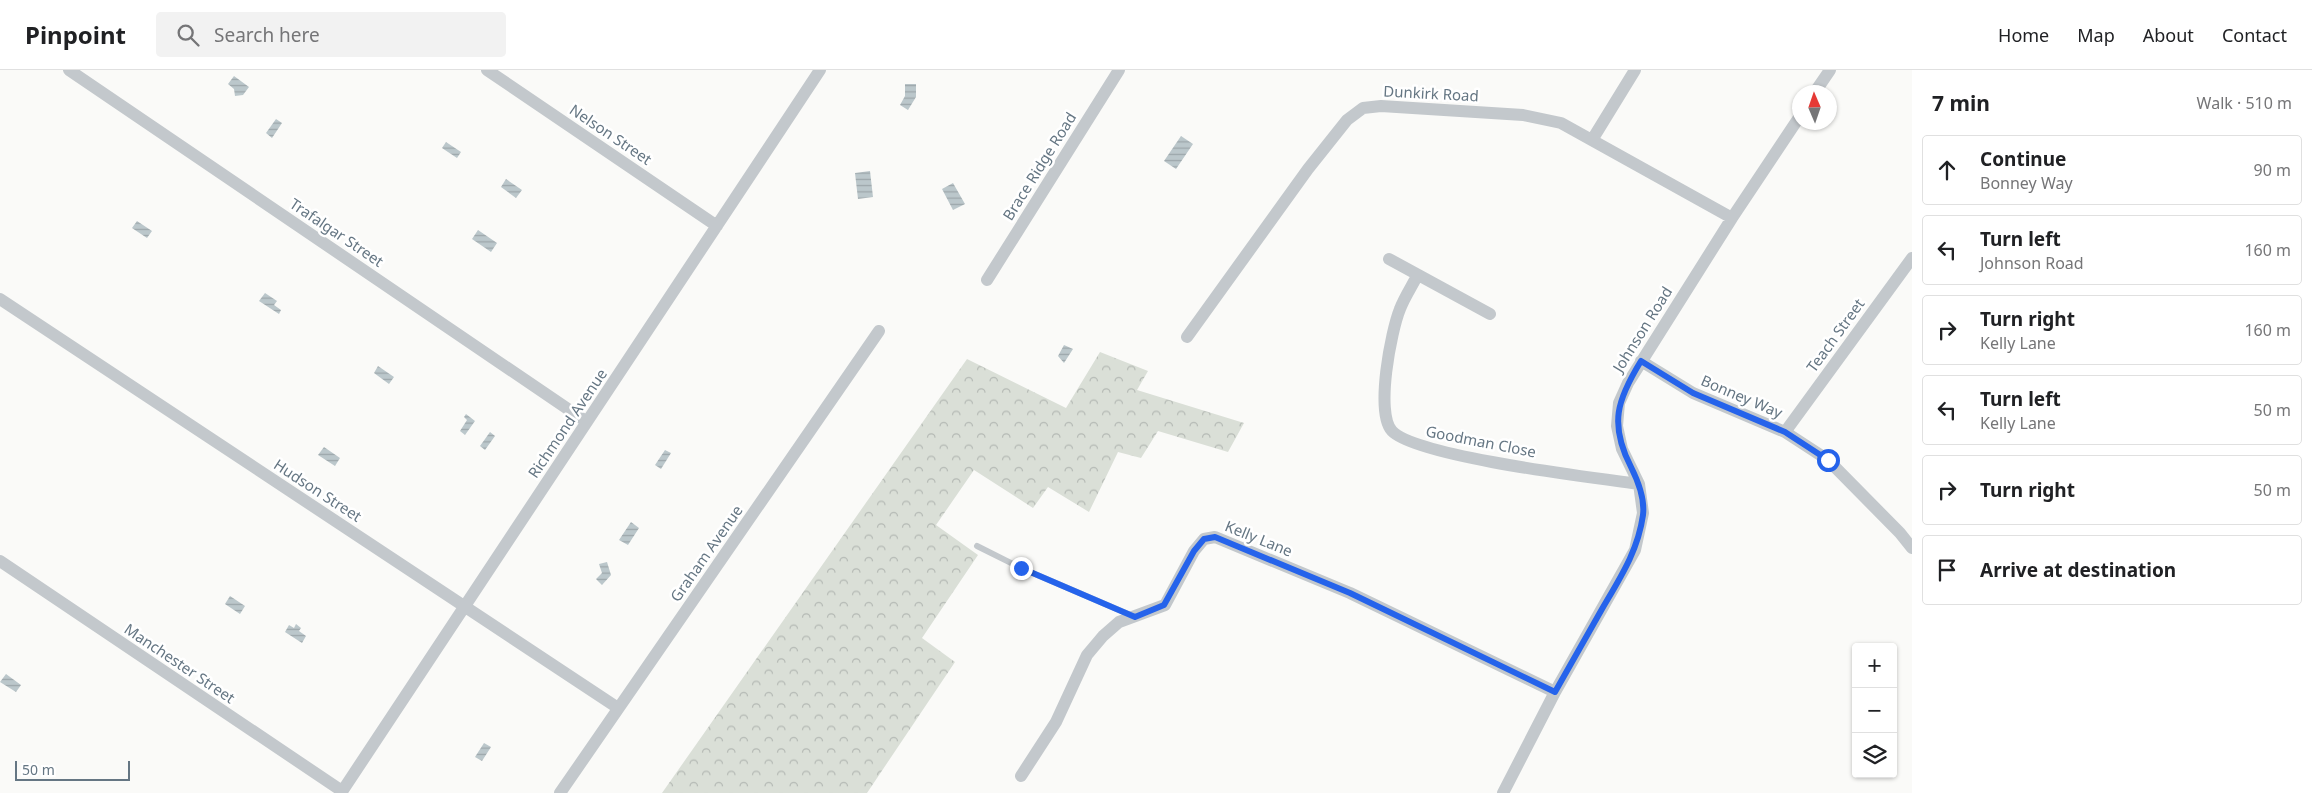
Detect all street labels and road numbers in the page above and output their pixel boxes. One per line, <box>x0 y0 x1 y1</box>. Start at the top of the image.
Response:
street label: Dunkirk Road <box>1383 81 1479 105</box>
street label: Nelson Street <box>566 99 656 169</box>
street label: Brace Ridge Road <box>998 108 1080 224</box>
street label: Trafalgar Street <box>286 193 388 271</box>
street label: Johnson Road <box>1607 282 1676 377</box>
street label: Teach Street <box>1802 294 1869 376</box>
street label: Richmond Avenue <box>523 364 611 482</box>
street label: Bonney Way <box>1698 370 1786 422</box>
street label: Goodman Close <box>1424 420 1538 462</box>
street label: Hudson Street <box>270 454 366 526</box>
street label: Graham Avenue <box>665 501 747 605</box>
street label: Kelly Lane <box>1222 515 1296 561</box>
street label: Manchester Street <box>121 619 240 708</box>

